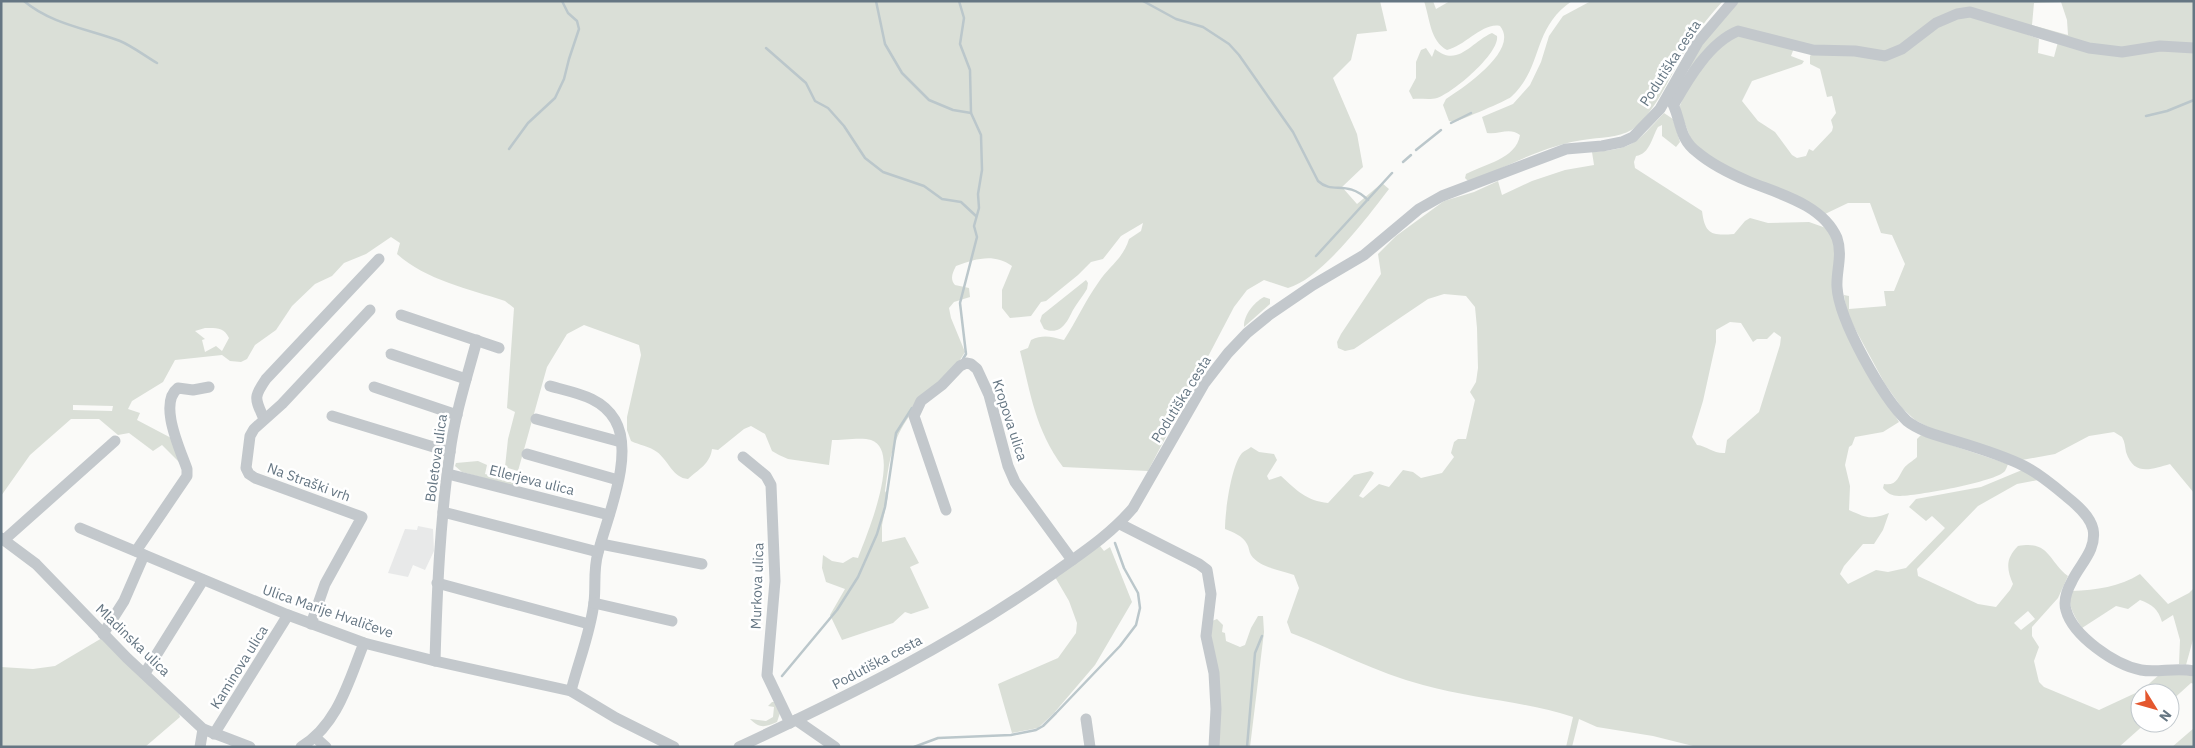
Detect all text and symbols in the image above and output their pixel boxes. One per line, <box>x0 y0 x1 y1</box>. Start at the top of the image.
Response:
street label: Podutiška cesta <box>1635 16 1705 110</box>
street label: Podutiška cesta <box>1147 352 1215 446</box>
street label: Kropova ulica <box>988 377 1032 464</box>
street label: Boletova ulica <box>421 412 451 503</box>
street label: Na Straški vrh <box>265 459 353 505</box>
street label: Ellerjeva ulica <box>488 461 577 499</box>
street label: Murkova ulica <box>746 542 768 630</box>
street label: Ulica Marije Hvaličeve <box>260 580 396 642</box>
street label: Mladinska ulica <box>92 600 174 680</box>
street label: Kaminova ulica <box>206 622 272 712</box>
street label: Podutiška cesta <box>829 631 925 693</box>
north arrow <box>2130 683 2180 733</box>
text: N <box>2155 706 2176 725</box>

